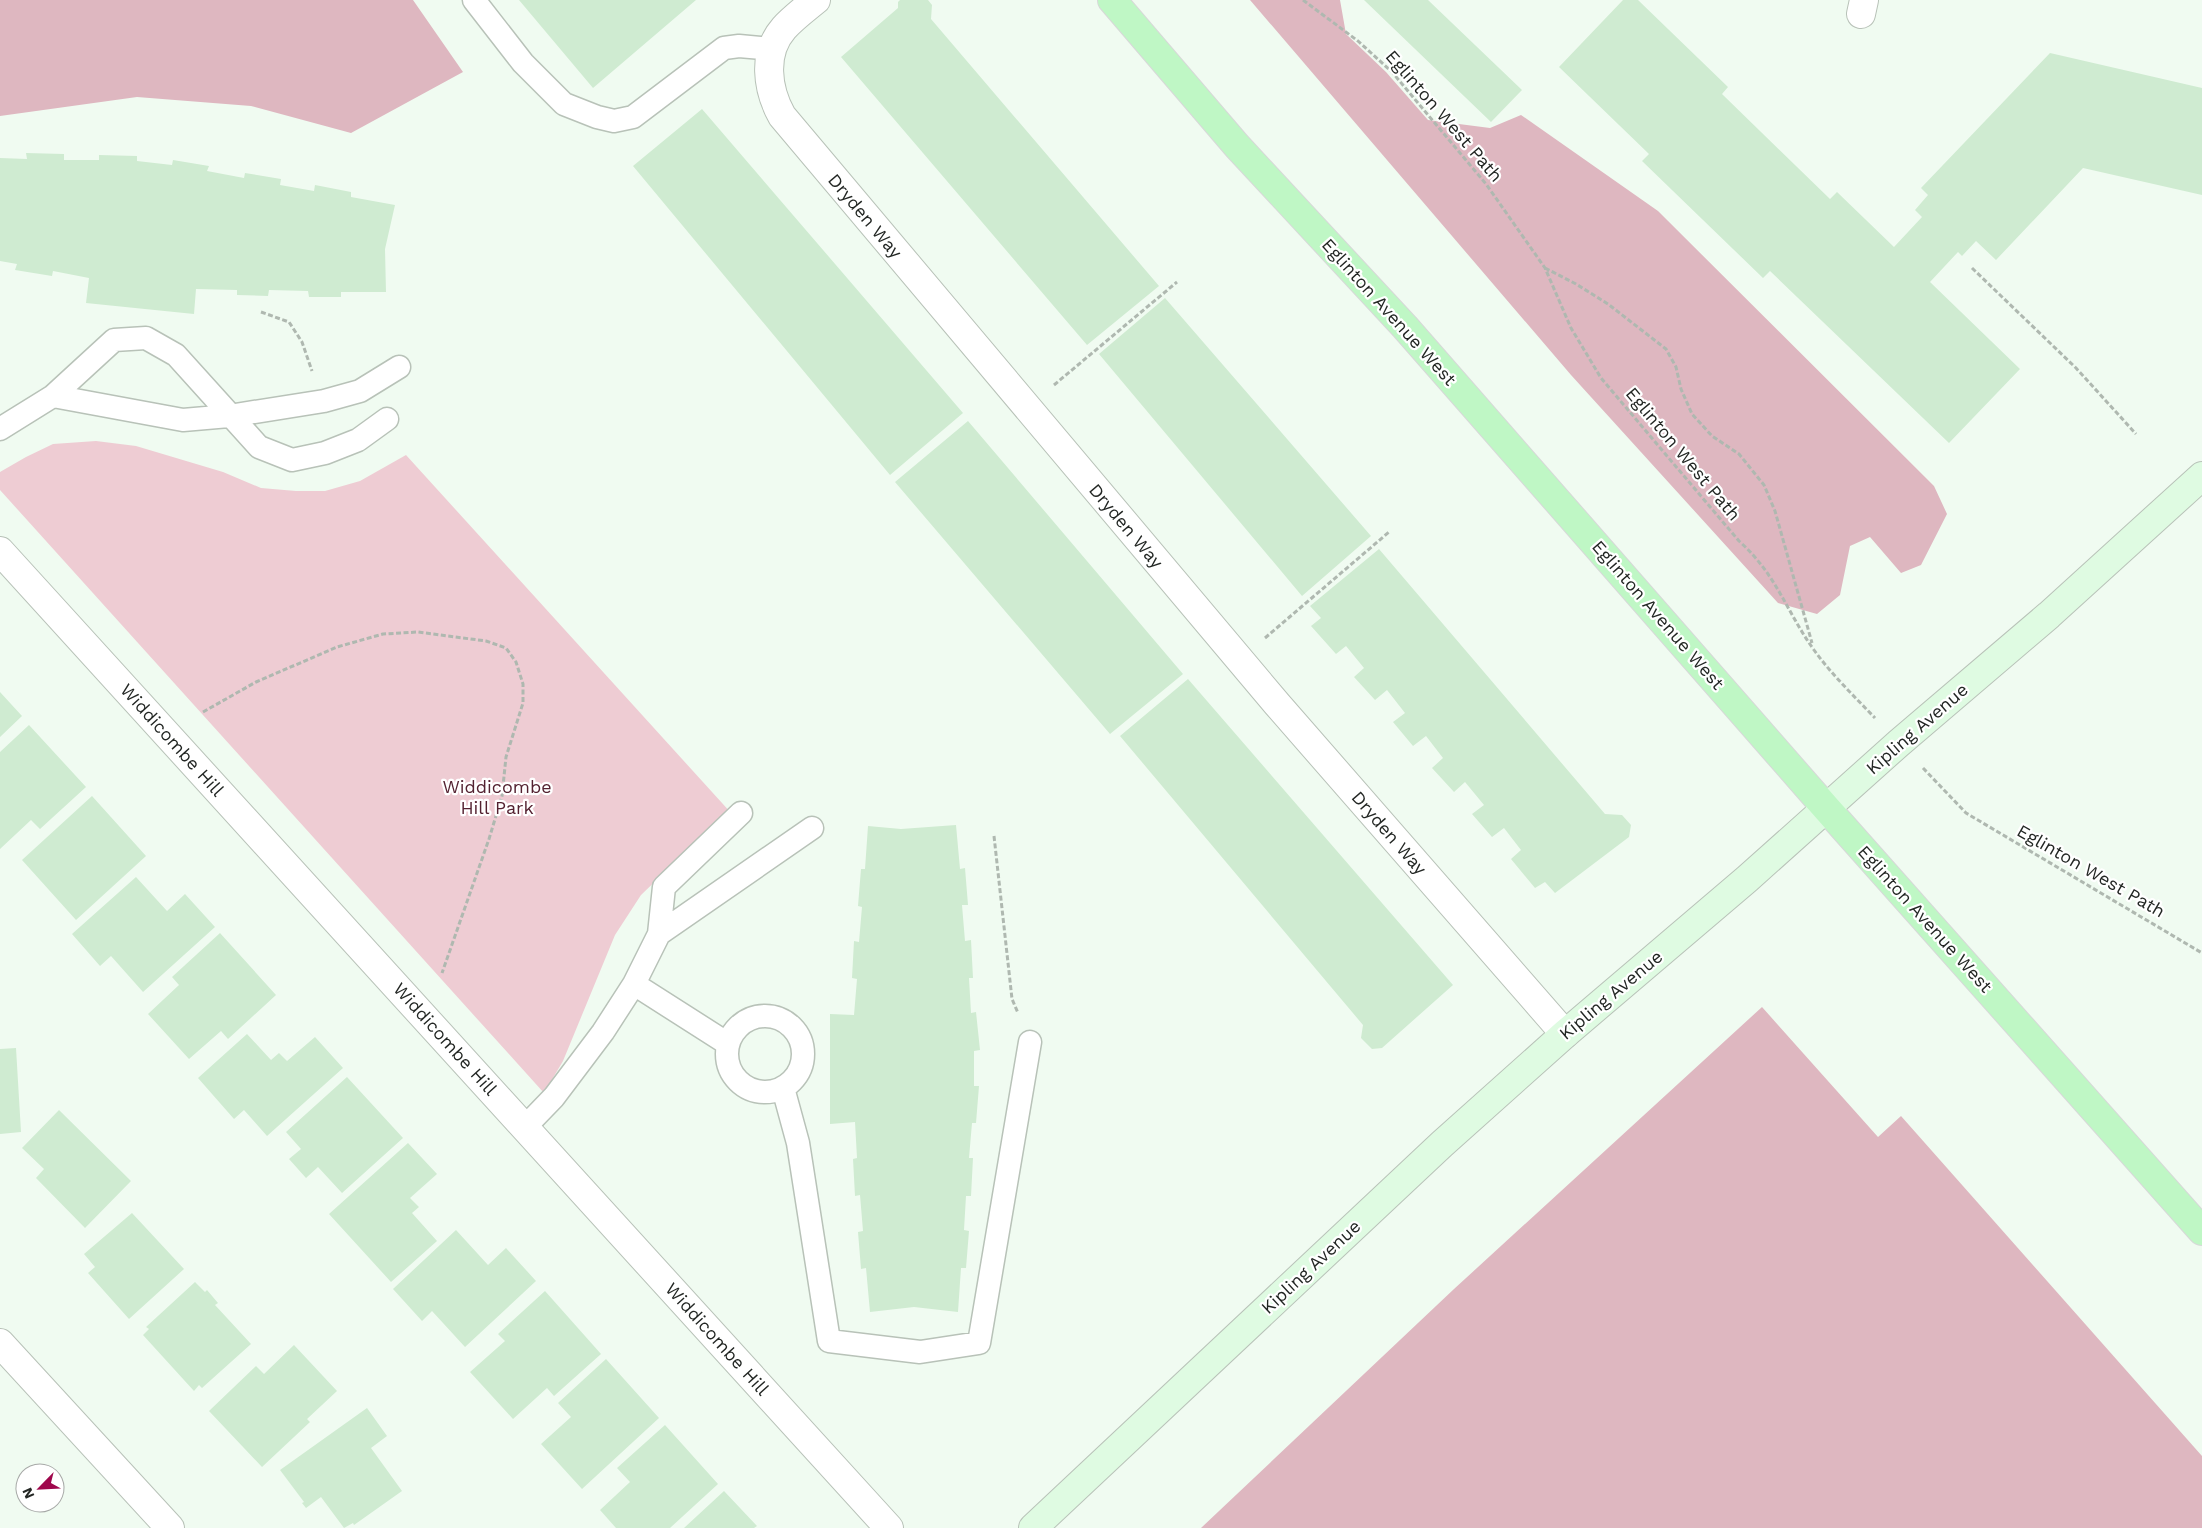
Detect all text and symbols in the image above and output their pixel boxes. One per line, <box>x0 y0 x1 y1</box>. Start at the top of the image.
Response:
street label: Eglinton West Path <box>1382 46 1507 186</box>
street label: Dryden Way <box>824 169 907 263</box>
street label: Eglinton Avenue West <box>1318 234 1461 390</box>
street label: Eglinton West Path <box>1622 383 1745 525</box>
street label: Dryden Way <box>1085 479 1168 573</box>
street label: Eglinton Avenue West <box>1588 536 1729 694</box>
street label: Widdicombe Hill <box>116 679 229 801</box>
street label: Kipling Avenue <box>1861 679 1972 779</box>
park label: Widdicombe Hill Park <box>442 776 552 818</box>
street label: Dryden Way <box>1347 787 1432 879</box>
street label: Eglinton West Path <box>2014 820 2169 921</box>
street label: Eglinton Avenue West <box>1854 841 1997 997</box>
street label: Kipling Avenue <box>1555 945 1666 1044</box>
street label: Widdicombe Hill <box>389 978 502 1100</box>
street label: Kipling Avenue <box>1257 1215 1365 1318</box>
street label: Widdicombe Hill <box>661 1278 774 1400</box>
north arrow <box>15 1463 65 1513</box>
text: N <box>19 1485 38 1501</box>

